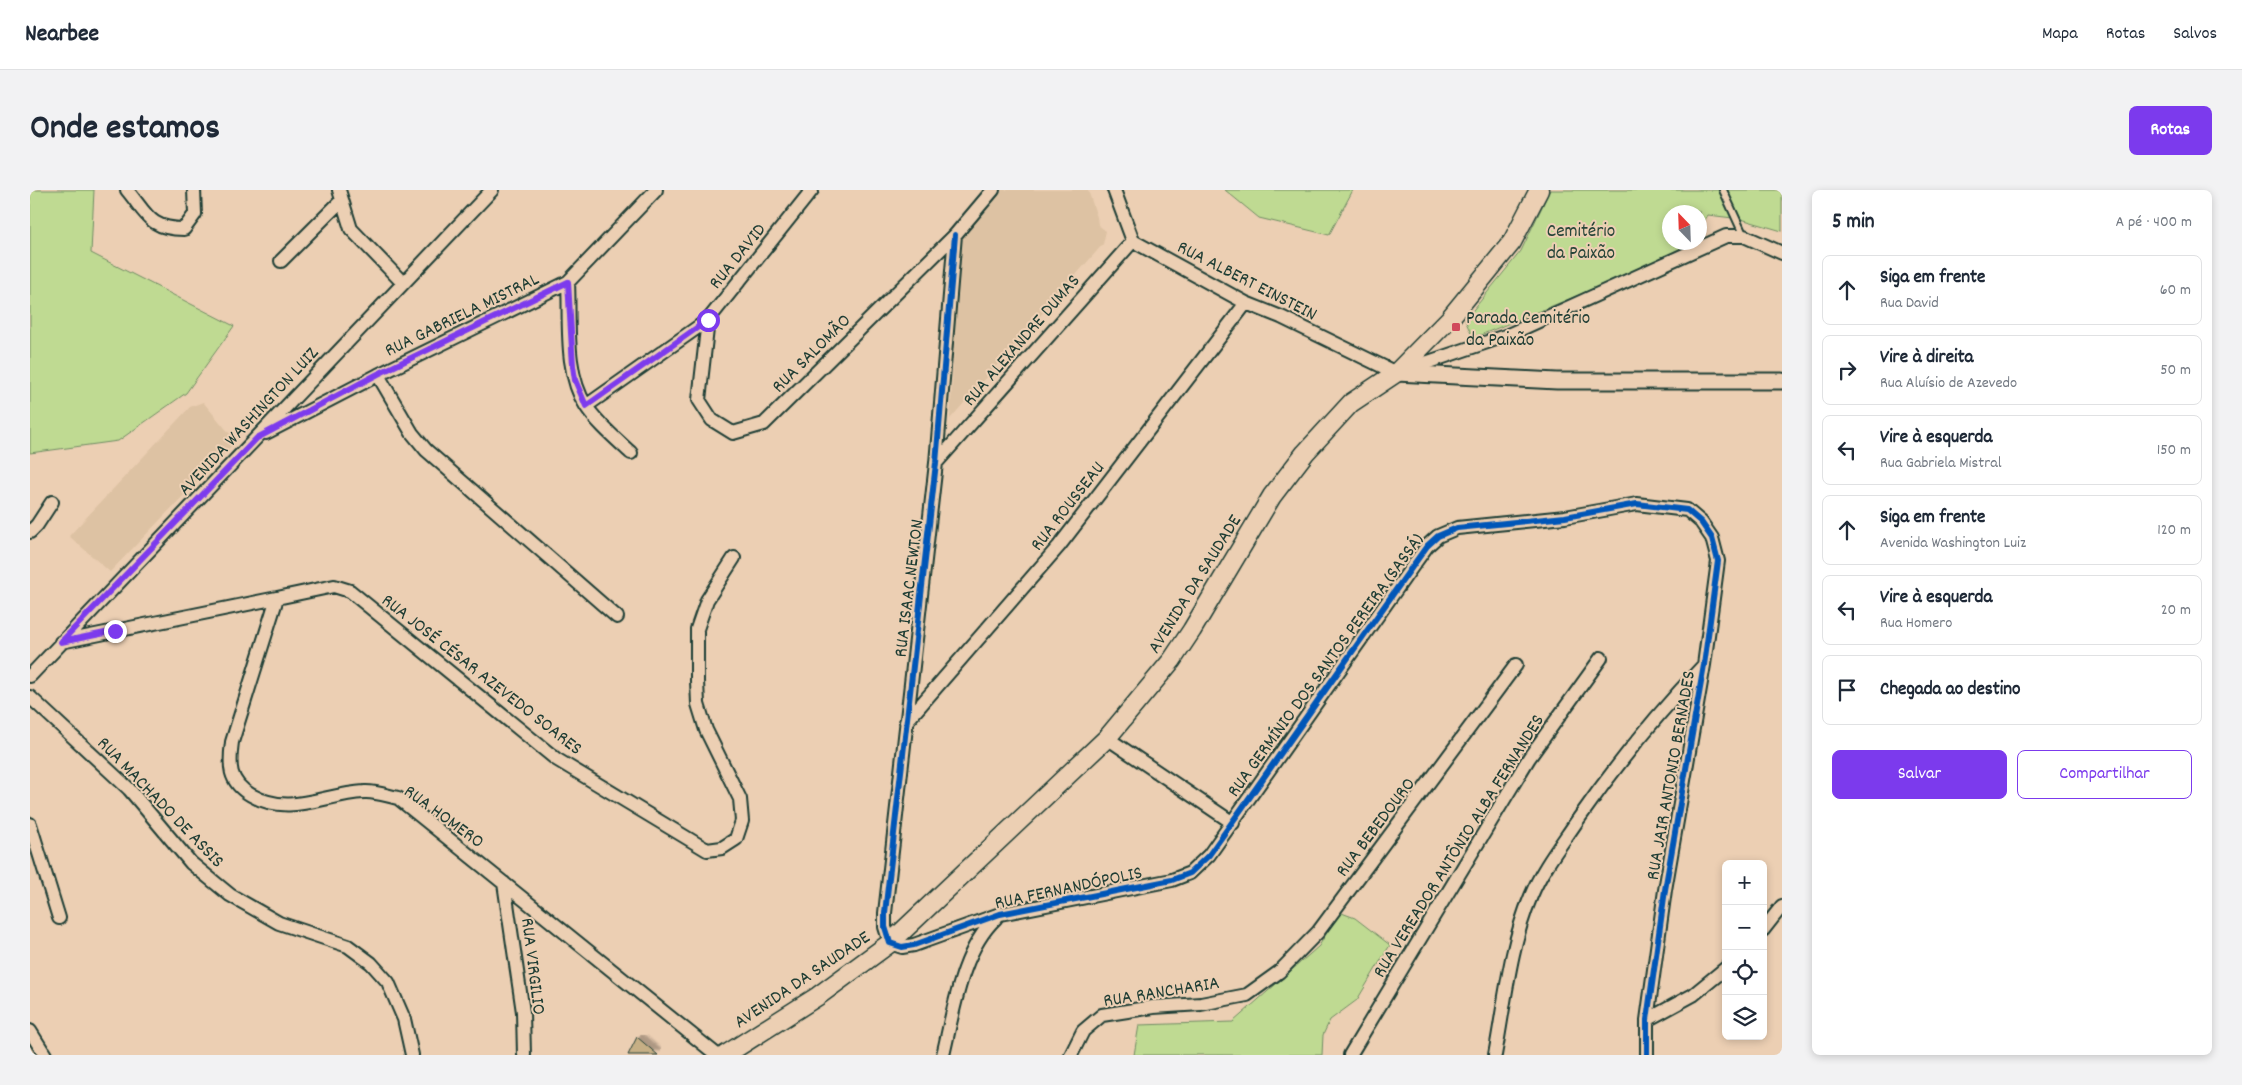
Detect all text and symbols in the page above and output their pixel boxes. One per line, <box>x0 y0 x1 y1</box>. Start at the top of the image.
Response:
text: Nearbee <box>25 18 99 52</box>
text: Mapa <box>2042 22 2078 47</box>
text: Rotas <box>2106 22 2145 47</box>
text: Salvos <box>2173 22 2217 47</box>
text: Onde estamos <box>30 105 220 155</box>
button: Rotas <box>2129 106 2212 155</box>
north arrow <box>1662 205 1707 250</box>
text: 5 min <box>1832 208 1875 238</box>
text: A pé · 400 m <box>2116 211 2192 234</box>
street label: RUA DAVID <box>704 218 774 296</box>
park label: Cemitério da Paixão <box>1547 219 1615 268</box>
street label: RUA ALBERT EINSTEIN <box>1172 235 1321 329</box>
text: Siga em frente <box>1880 265 1985 292</box>
street label: RUA GABRIELA MISTRAL <box>381 267 545 365</box>
street label: RUA ALEXANDRE DUMAS <box>958 269 1088 413</box>
icon: ahead <box>1833 276 1861 304</box>
text: 60 m <box>2160 279 2191 302</box>
text: Rua David <box>1880 292 1939 315</box>
place label: Parada Cemitério da Paixão <box>1466 306 1590 355</box>
route start <box>697 309 720 332</box>
street label: RUA SALOMÃO <box>767 309 858 400</box>
marker: Parada Cemitério da Paixão <box>1450 321 1462 333</box>
street label: AVENIDA WASHINGTON LUIZ <box>173 341 327 503</box>
text: Vire à direita <box>1880 345 1973 372</box>
icon: right <box>1833 356 1861 384</box>
text: 50 m <box>2160 359 2191 382</box>
text: Rua Aluísio de Azevedo <box>1880 372 2017 395</box>
text: Vire à esquerda <box>1880 425 1992 452</box>
icon: left <box>1833 436 1861 464</box>
text: 150 m <box>2157 439 2191 462</box>
text: Rua Gabriela Mistral <box>1880 452 2001 475</box>
street label: RUA ROUSSEAU <box>1025 457 1112 558</box>
text: Siga em frente <box>1880 505 1985 532</box>
street label: AVENIDA DA SAUDADE <box>1142 510 1250 659</box>
icon: ahead <box>1833 516 1861 544</box>
street label: RUA ISAAC NEWTON <box>889 518 932 659</box>
text: 120 m <box>2157 519 2191 542</box>
street label: RUA GERMÍNIO DOS SANTOS PEREIRA (SASSÁ) <box>1222 528 1432 804</box>
text: Avenida Washington Luiz <box>1880 532 2026 555</box>
text: Vire à esquerda <box>1880 585 1992 612</box>
street label: RUA JOSÉ CÉSAR AZEVEDO SOARES <box>375 589 587 763</box>
icon: left <box>1833 596 1861 624</box>
text: 20 m <box>2161 599 2191 622</box>
text: Rua Homero <box>1880 612 1952 635</box>
route end <box>104 620 127 643</box>
street label: RUA JAIR ANTONIO BERNADES <box>1641 669 1704 882</box>
icon: arrive <box>1833 676 1861 704</box>
text: Chegada ao destino <box>1880 677 2021 704</box>
street label: RUA VEREADOR ANTÔNIO ALBA FERNANDES <box>1367 710 1552 984</box>
street label: RUA MACHADO DE ASSIS <box>90 732 229 875</box>
button: Salvar <box>1832 750 2007 799</box>
button: Compartilhar <box>2017 750 2192 799</box>
street label: RUA BEBEDOURO <box>1330 773 1423 884</box>
street label: RUA HOMERO <box>397 779 489 856</box>
map controls <box>1722 860 1767 1040</box>
button: + <box>1722 860 1767 905</box>
street label: RUA FERNANDÓPOLIS <box>992 861 1145 918</box>
button: − <box>1722 905 1767 950</box>
street label: RUA VIRGILIO <box>512 916 551 1016</box>
street label: AVENIDA DA SAUDADE <box>729 925 877 1037</box>
button: locate <box>1722 950 1767 995</box>
street label: RUA RANCHARIA <box>1102 971 1222 1016</box>
button: layers <box>1722 995 1767 1040</box>

